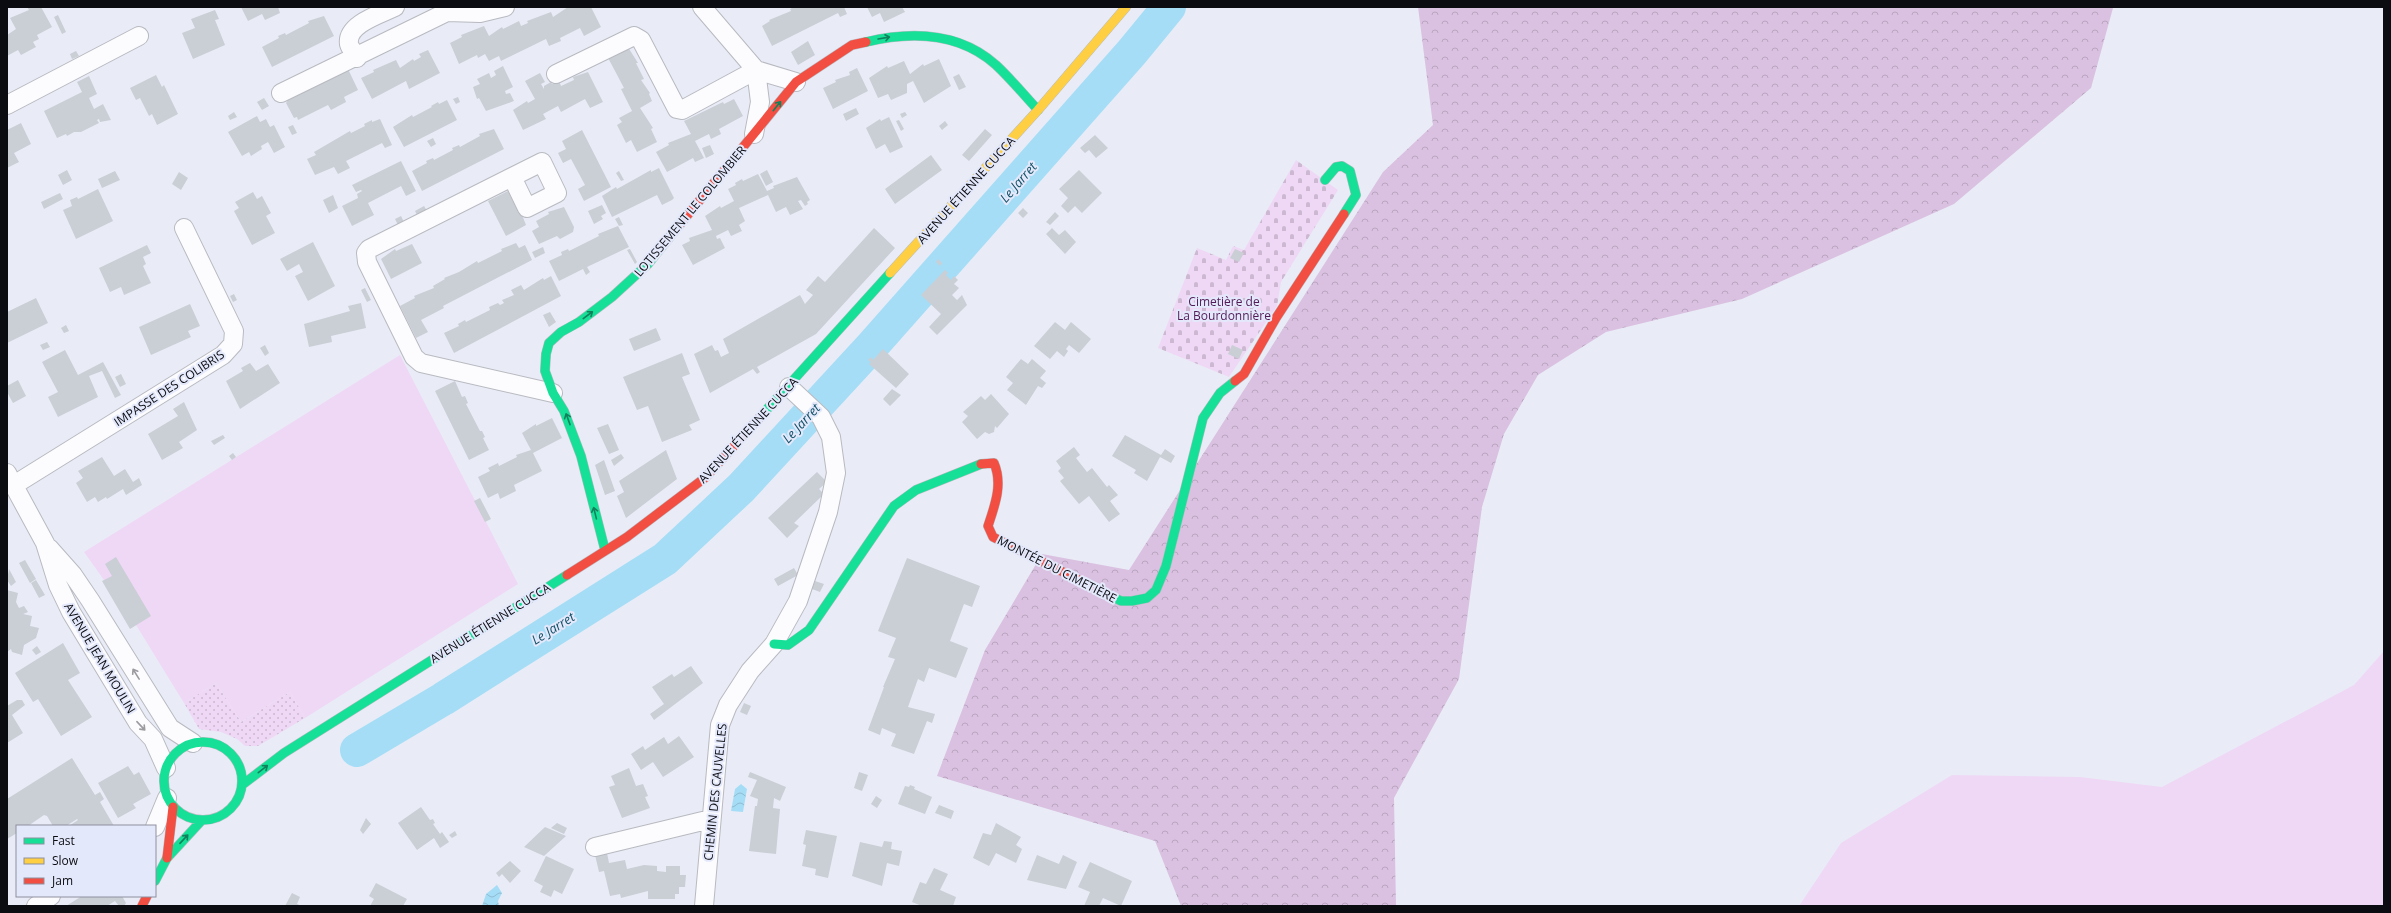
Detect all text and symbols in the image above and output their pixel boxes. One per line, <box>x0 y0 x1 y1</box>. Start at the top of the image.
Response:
one-way arrow <box>877 34 890 42</box>
one-way arrow <box>773 100 782 111</box>
street label: AVENUE ÉTIENNE CUCCA <box>913 132 1019 247</box>
street label: LOTISSEMENT LE COLOMBIER <box>630 141 750 280</box>
water label: Le Jarret <box>995 157 1041 206</box>
park label: Cimetière de La Bourdonnière <box>1177 293 1271 324</box>
one-way arrow <box>582 311 593 320</box>
street label: IMPASSE DES COLIBRIS <box>110 346 228 430</box>
street label: AVENUE ÉTIENNE CUCCA <box>694 373 802 487</box>
water label: Le Jarret <box>778 399 824 447</box>
one-way arrow <box>563 414 571 426</box>
one-way arrow <box>591 506 598 519</box>
street label: MONTÉE DU CIMETIÈRE <box>994 531 1120 607</box>
street label: AVENUE ÉTIENNE CUCCA <box>426 579 554 667</box>
street label: AVENUE JEAN MOULIN <box>60 600 140 716</box>
water label: Le Jarret <box>528 607 579 648</box>
one-way arrow <box>132 669 140 680</box>
one-way arrow <box>137 721 146 731</box>
street label: CHEMIN DES CAUVELLES <box>699 723 731 861</box>
one-way arrow <box>257 765 268 773</box>
legend <box>16 825 156 897</box>
text: Fast <box>52 832 75 849</box>
one-way arrow <box>179 834 189 844</box>
text: Slow <box>52 852 79 869</box>
text: Jam <box>51 872 73 889</box>

